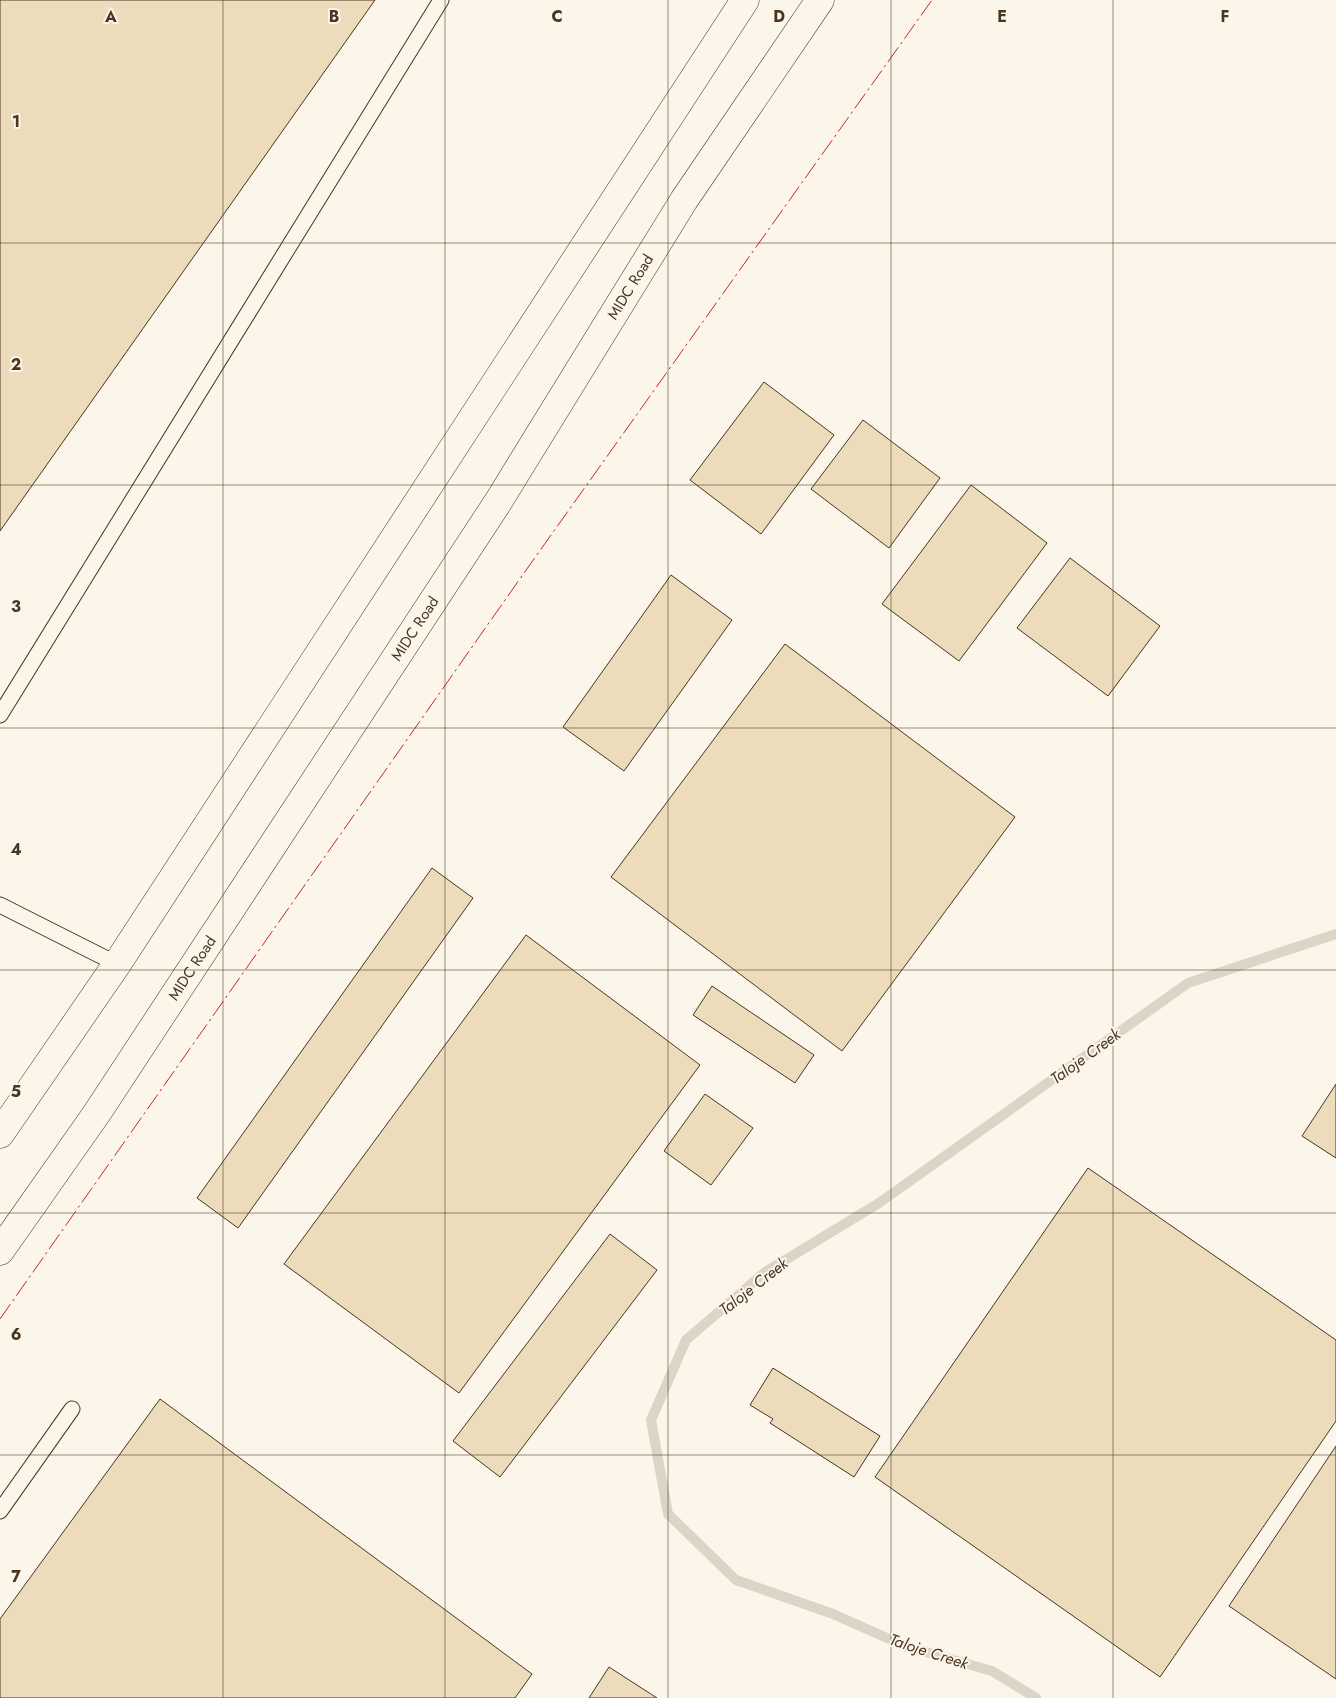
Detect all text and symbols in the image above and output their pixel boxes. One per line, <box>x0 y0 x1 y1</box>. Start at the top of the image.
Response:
text: A <box>104 5 117 28</box>
text: B <box>329 5 339 28</box>
text: C <box>551 5 563 28</box>
text: D <box>773 5 785 28</box>
text: E <box>997 5 1007 28</box>
text: F <box>1221 5 1229 28</box>
text: 1 <box>12 110 20 133</box>
street label: MIDC Road <box>602 250 659 324</box>
text: 2 <box>11 353 21 376</box>
street label: MIDC Road <box>386 592 444 665</box>
text: 3 <box>11 595 21 618</box>
text: 4 <box>10 838 22 861</box>
street label: MIDC Road <box>163 931 221 1005</box>
water label: Taloje Creek <box>1045 1022 1126 1090</box>
text: 5 <box>11 1080 21 1103</box>
water label: Taloje Creek <box>714 1251 794 1321</box>
text: 6 <box>11 1323 21 1346</box>
text: 7 <box>11 1565 21 1588</box>
water label: Taloje Creek <box>886 1628 972 1675</box>

